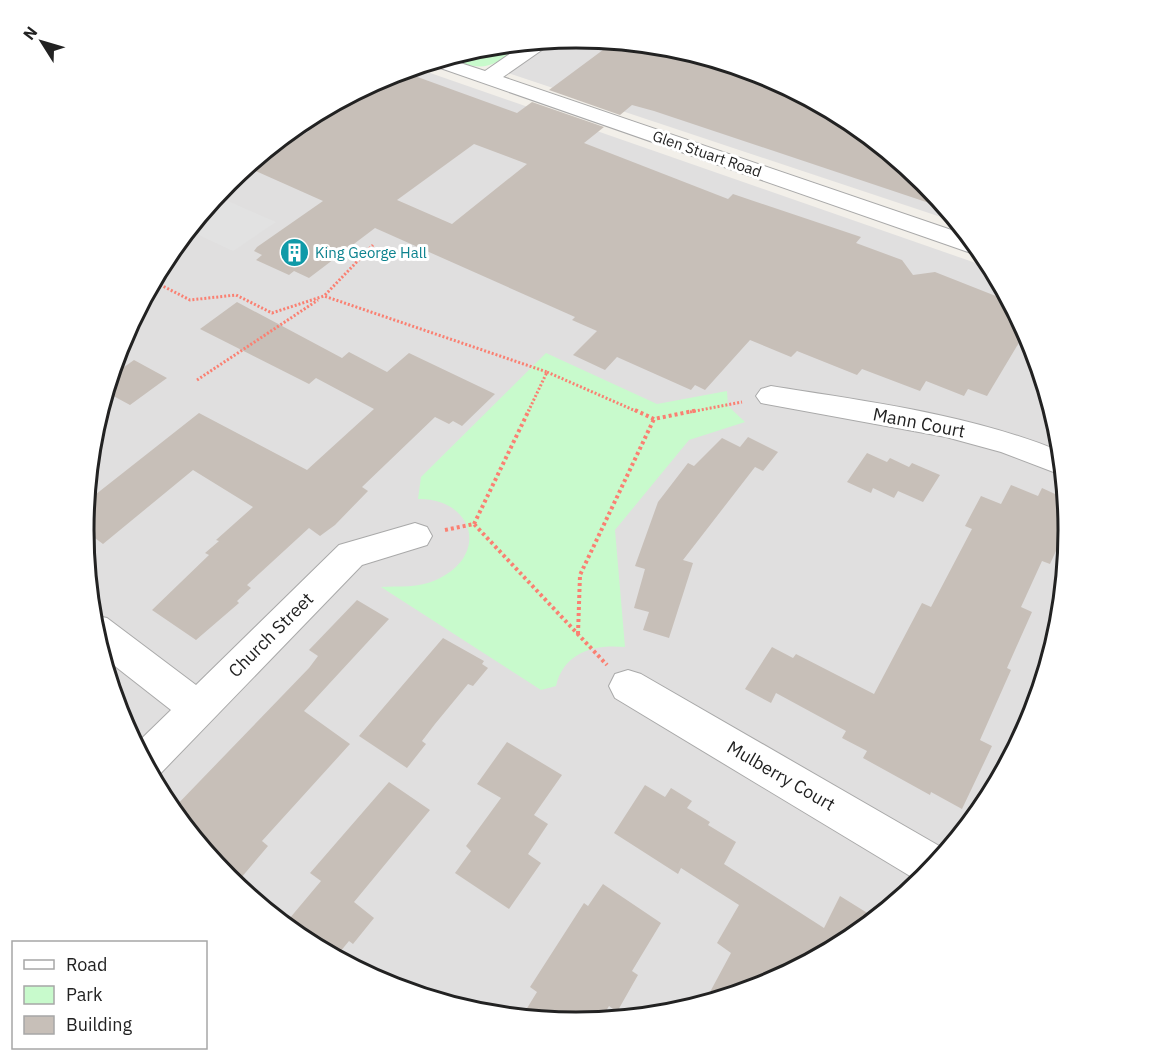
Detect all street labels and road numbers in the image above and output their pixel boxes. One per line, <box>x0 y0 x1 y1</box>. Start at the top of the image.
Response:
street label: Glen Stuart Road <box>650 126 764 181</box>
street label: Mann Court <box>871 402 967 443</box>
street label: Church Street <box>223 587 318 682</box>
street label: Mulberry Court <box>723 735 839 816</box>

